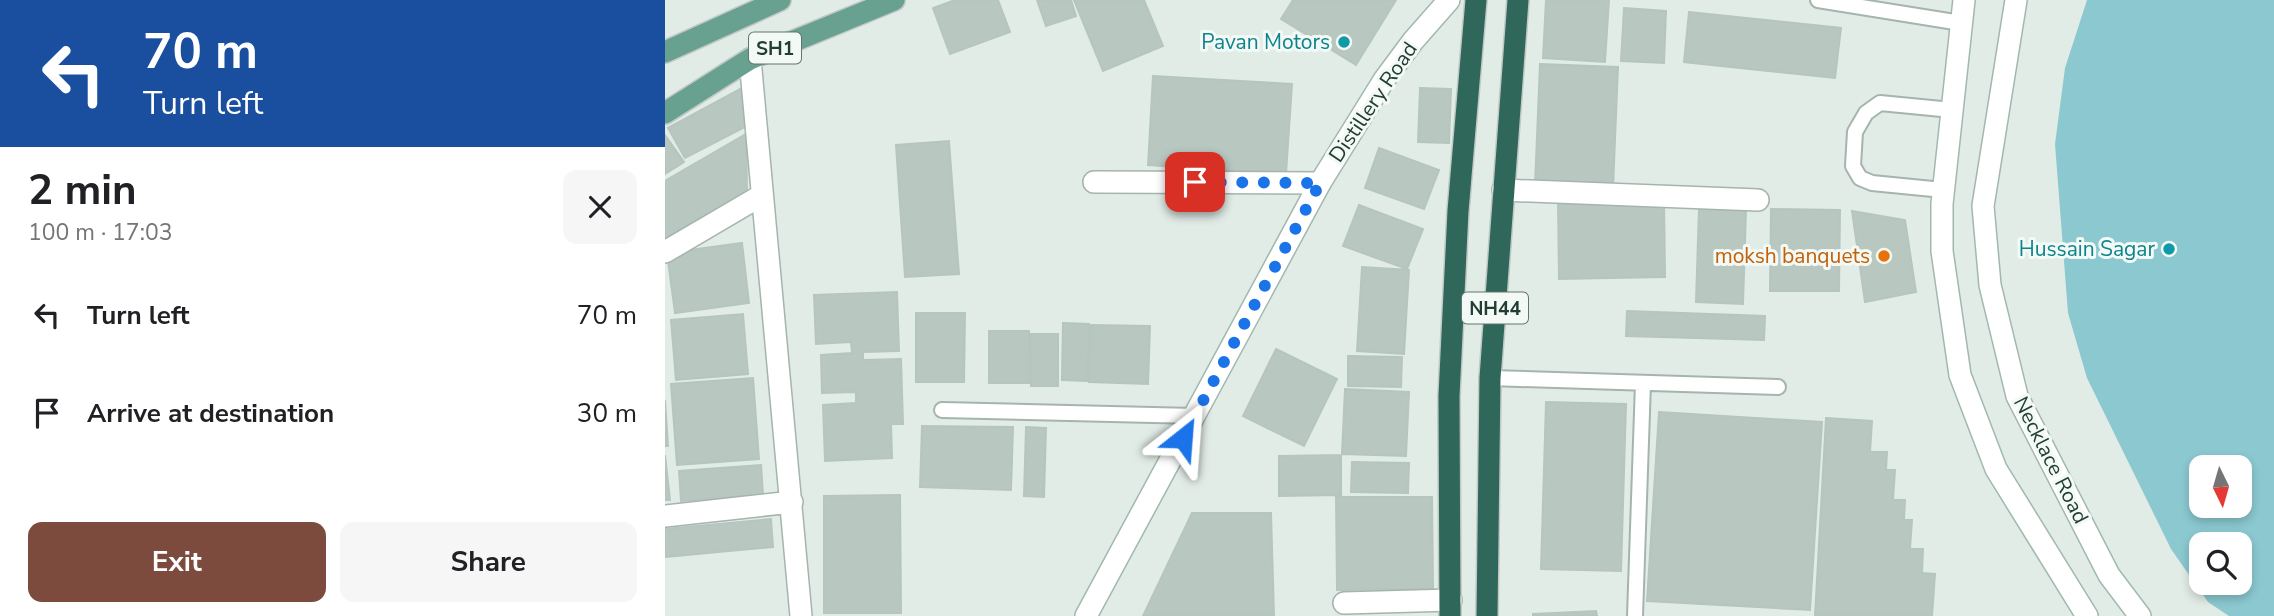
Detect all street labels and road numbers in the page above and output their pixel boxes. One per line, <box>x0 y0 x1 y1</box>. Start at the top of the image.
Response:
road number: SH1 <box>749 32 801 64</box>
street label: Distillery Road <box>1322 36 1424 168</box>
road number: NH44 <box>1462 292 1528 324</box>
street label: Necklace Road <box>2007 392 2095 528</box>

